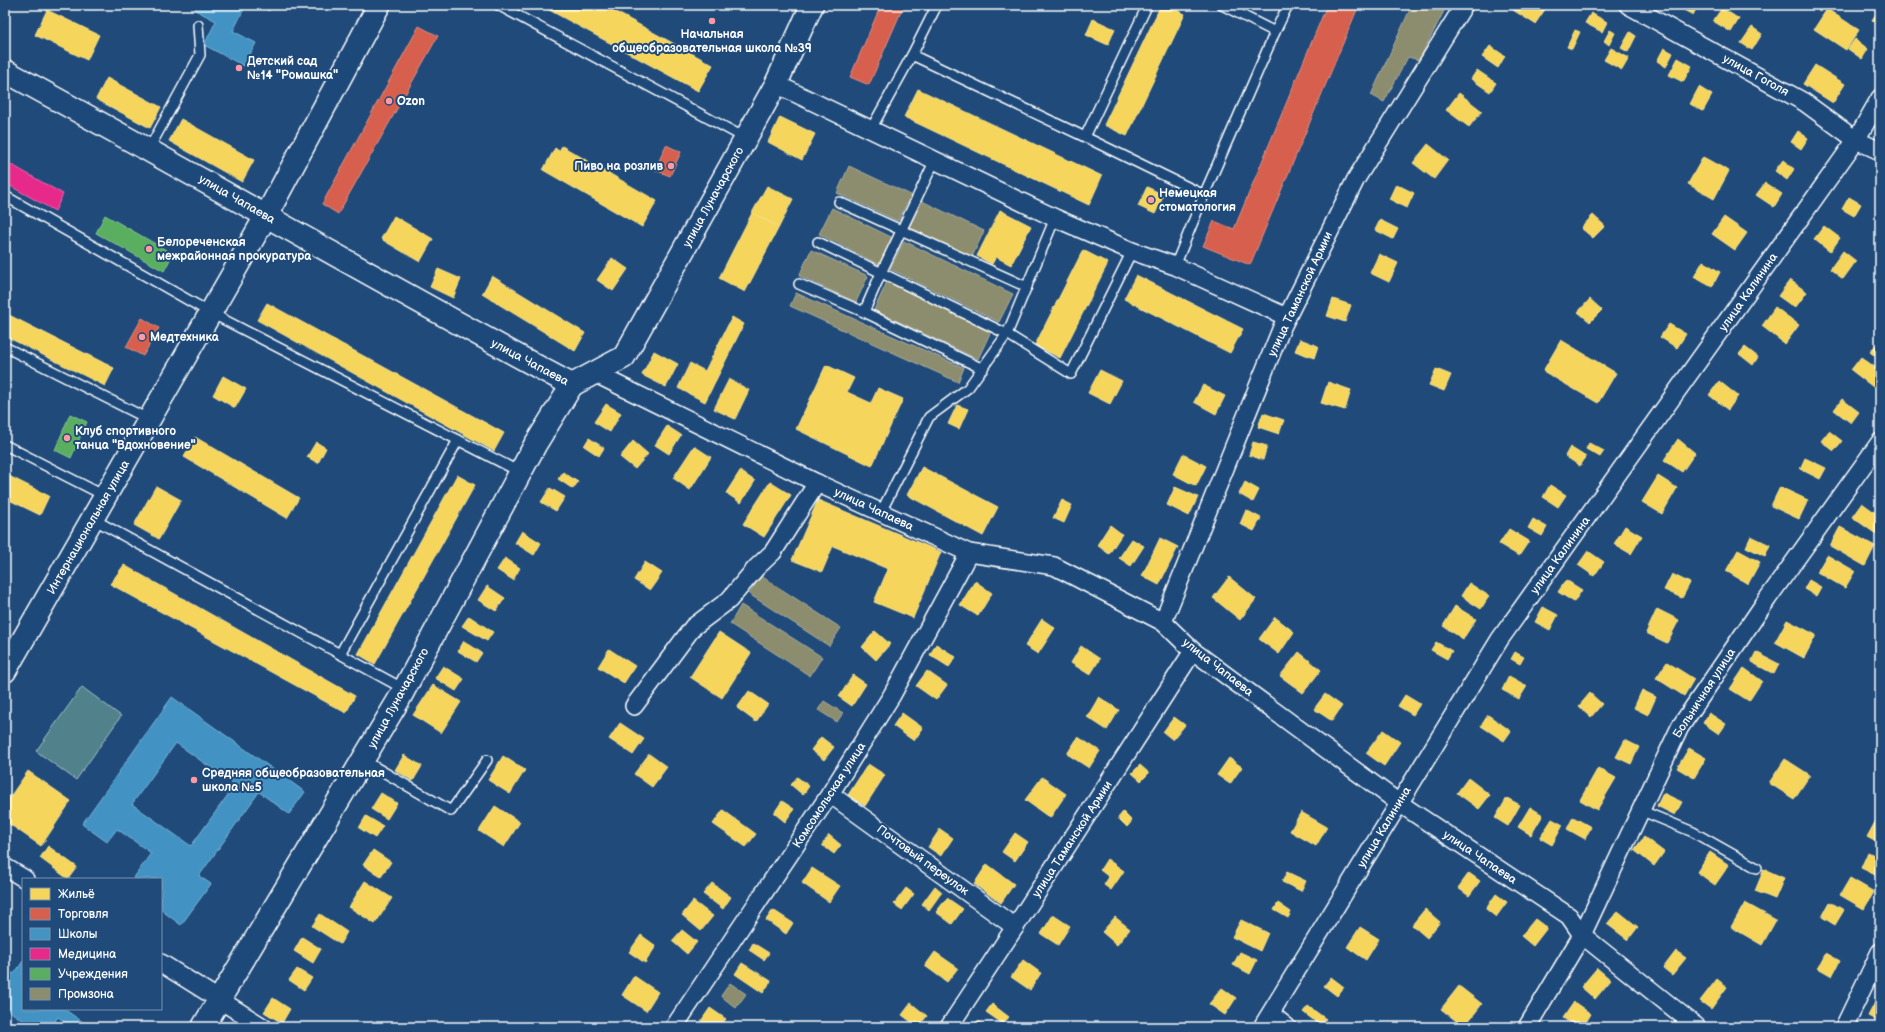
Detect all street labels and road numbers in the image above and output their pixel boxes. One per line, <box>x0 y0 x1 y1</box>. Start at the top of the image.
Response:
street label: улица Гоголя <box>1720 51 1792 100</box>
street label: улица Луначарского <box>680 144 747 250</box>
street label: улица Чапаева <box>196 172 278 227</box>
street label: улица Таманской Армии <box>1265 229 1336 359</box>
street label: улица Калинина <box>1716 250 1781 334</box>
street label: улица Чапаева <box>488 336 571 389</box>
street label: Интернациональная улица <box>44 458 133 597</box>
street label: улица Чапаева <box>832 485 916 534</box>
street label: улица Калинина <box>1527 514 1594 597</box>
street label: улица Чапаева <box>1179 635 1256 700</box>
street label: улица Луначарского <box>365 645 432 751</box>
street label: Больничная улица <box>1670 646 1739 741</box>
street label: Комсомольская улица <box>790 740 869 851</box>
street label: улица Таманской Армии <box>1029 778 1116 900</box>
street label: улица Калинина <box>1354 784 1415 871</box>
street label: Почтовый переулок <box>874 822 972 899</box>
street label: улица Чапаева <box>1440 827 1519 888</box>

